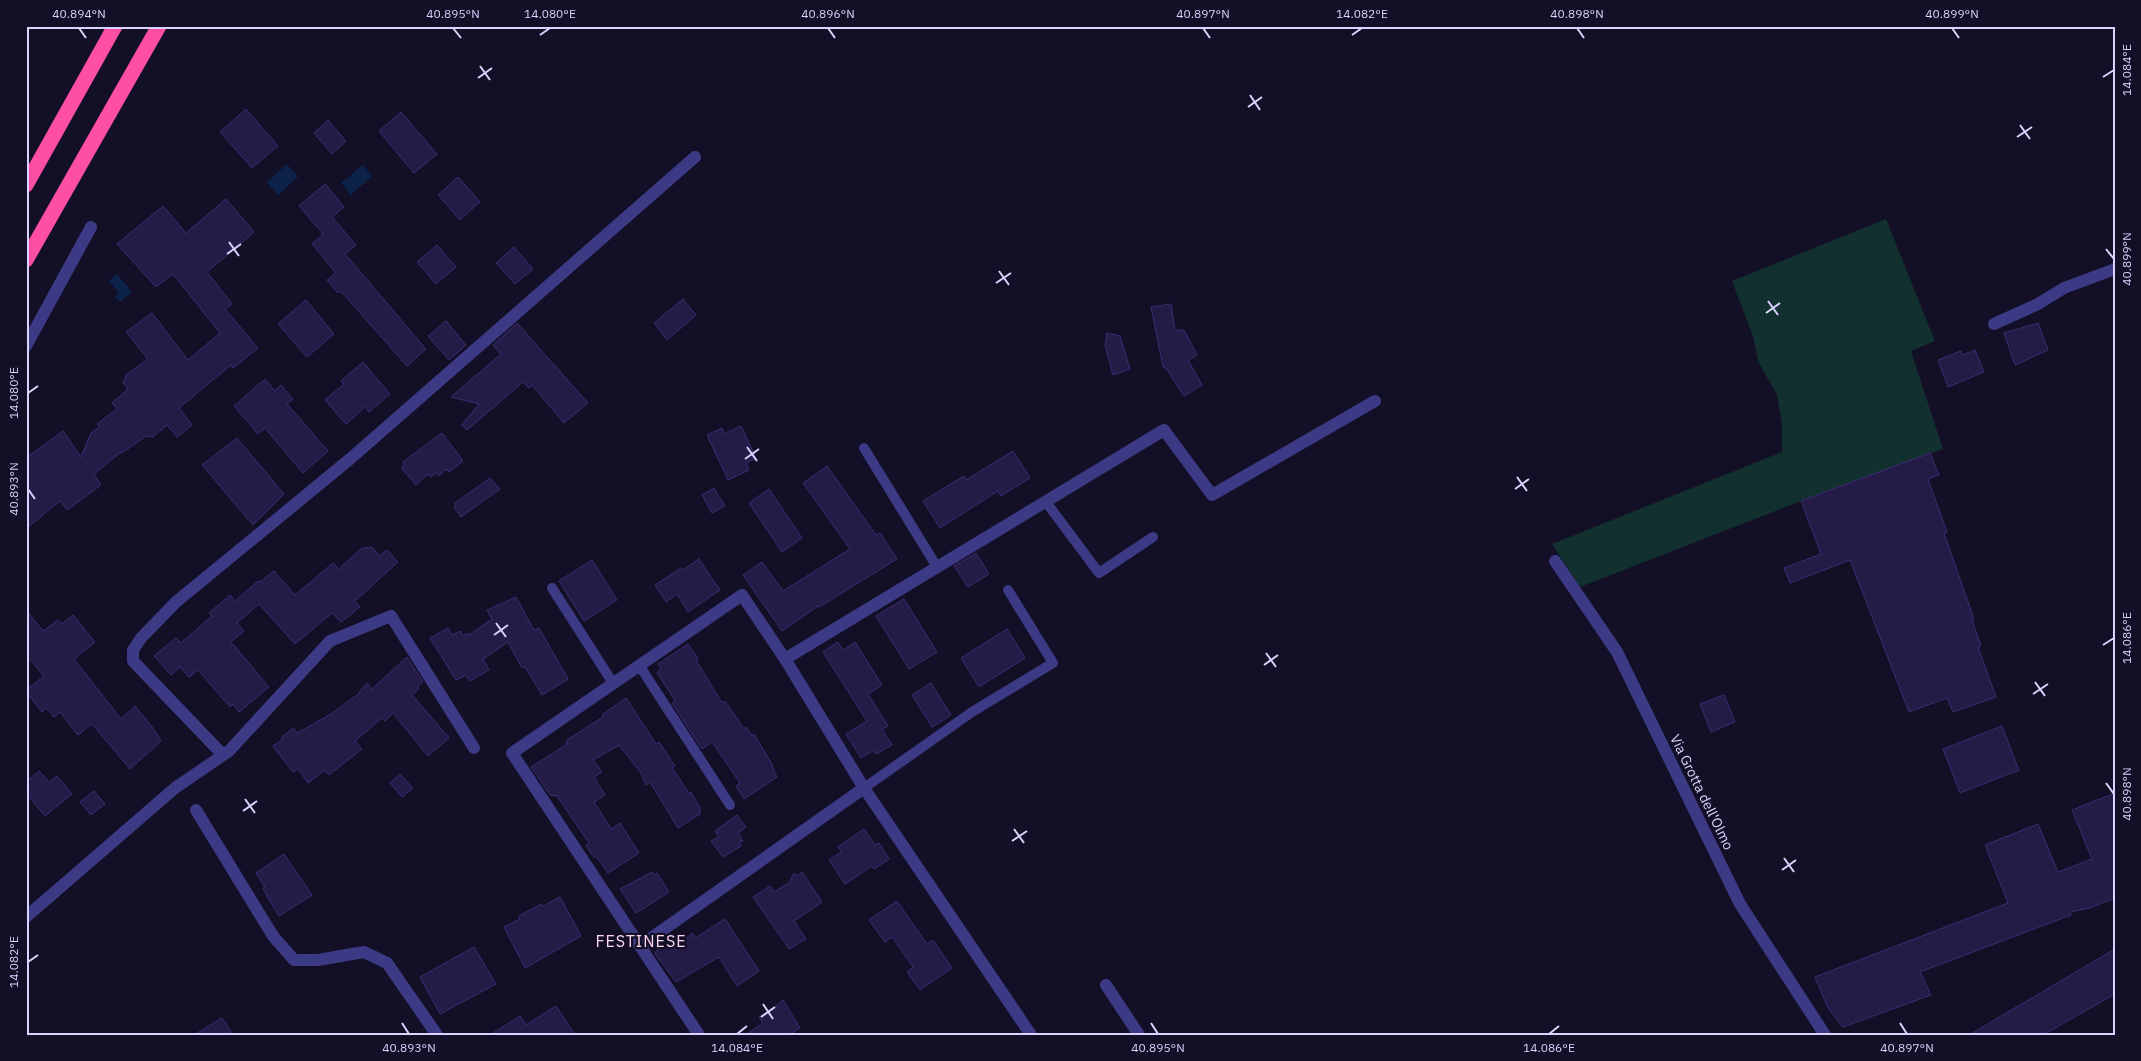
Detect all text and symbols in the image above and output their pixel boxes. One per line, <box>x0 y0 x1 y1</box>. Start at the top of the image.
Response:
text: 40.894°N <box>52 6 106 21</box>
text: 40.895°N <box>426 6 480 21</box>
text: 14.080°E <box>524 6 576 21</box>
text: 40.896°N <box>801 6 855 21</box>
text: 40.897°N <box>1176 6 1230 21</box>
text: 14.082°E <box>1336 6 1388 21</box>
text: 40.898°N <box>1550 6 1604 21</box>
text: 40.899°N <box>1925 6 1979 21</box>
text: 14.084°E <box>2119 44 2134 96</box>
text: 40.899°N <box>2119 232 2134 286</box>
text: 14.080°E <box>6 367 21 419</box>
text: 40.893°N <box>6 462 21 516</box>
text: 14.086°E <box>2119 612 2134 664</box>
street label: Via Grotta dell'Olmo <box>1666 731 1738 853</box>
text: 40.898°N <box>2119 767 2134 821</box>
district label: FESTINESE <box>595 931 687 951</box>
text: 14.082°E <box>6 936 21 988</box>
text: 40.893°N <box>382 1040 436 1055</box>
text: 14.084°E <box>711 1040 763 1055</box>
text: 40.895°N <box>1131 1040 1185 1055</box>
text: 14.086°E <box>1523 1040 1575 1055</box>
text: 40.897°N <box>1880 1040 1934 1055</box>

